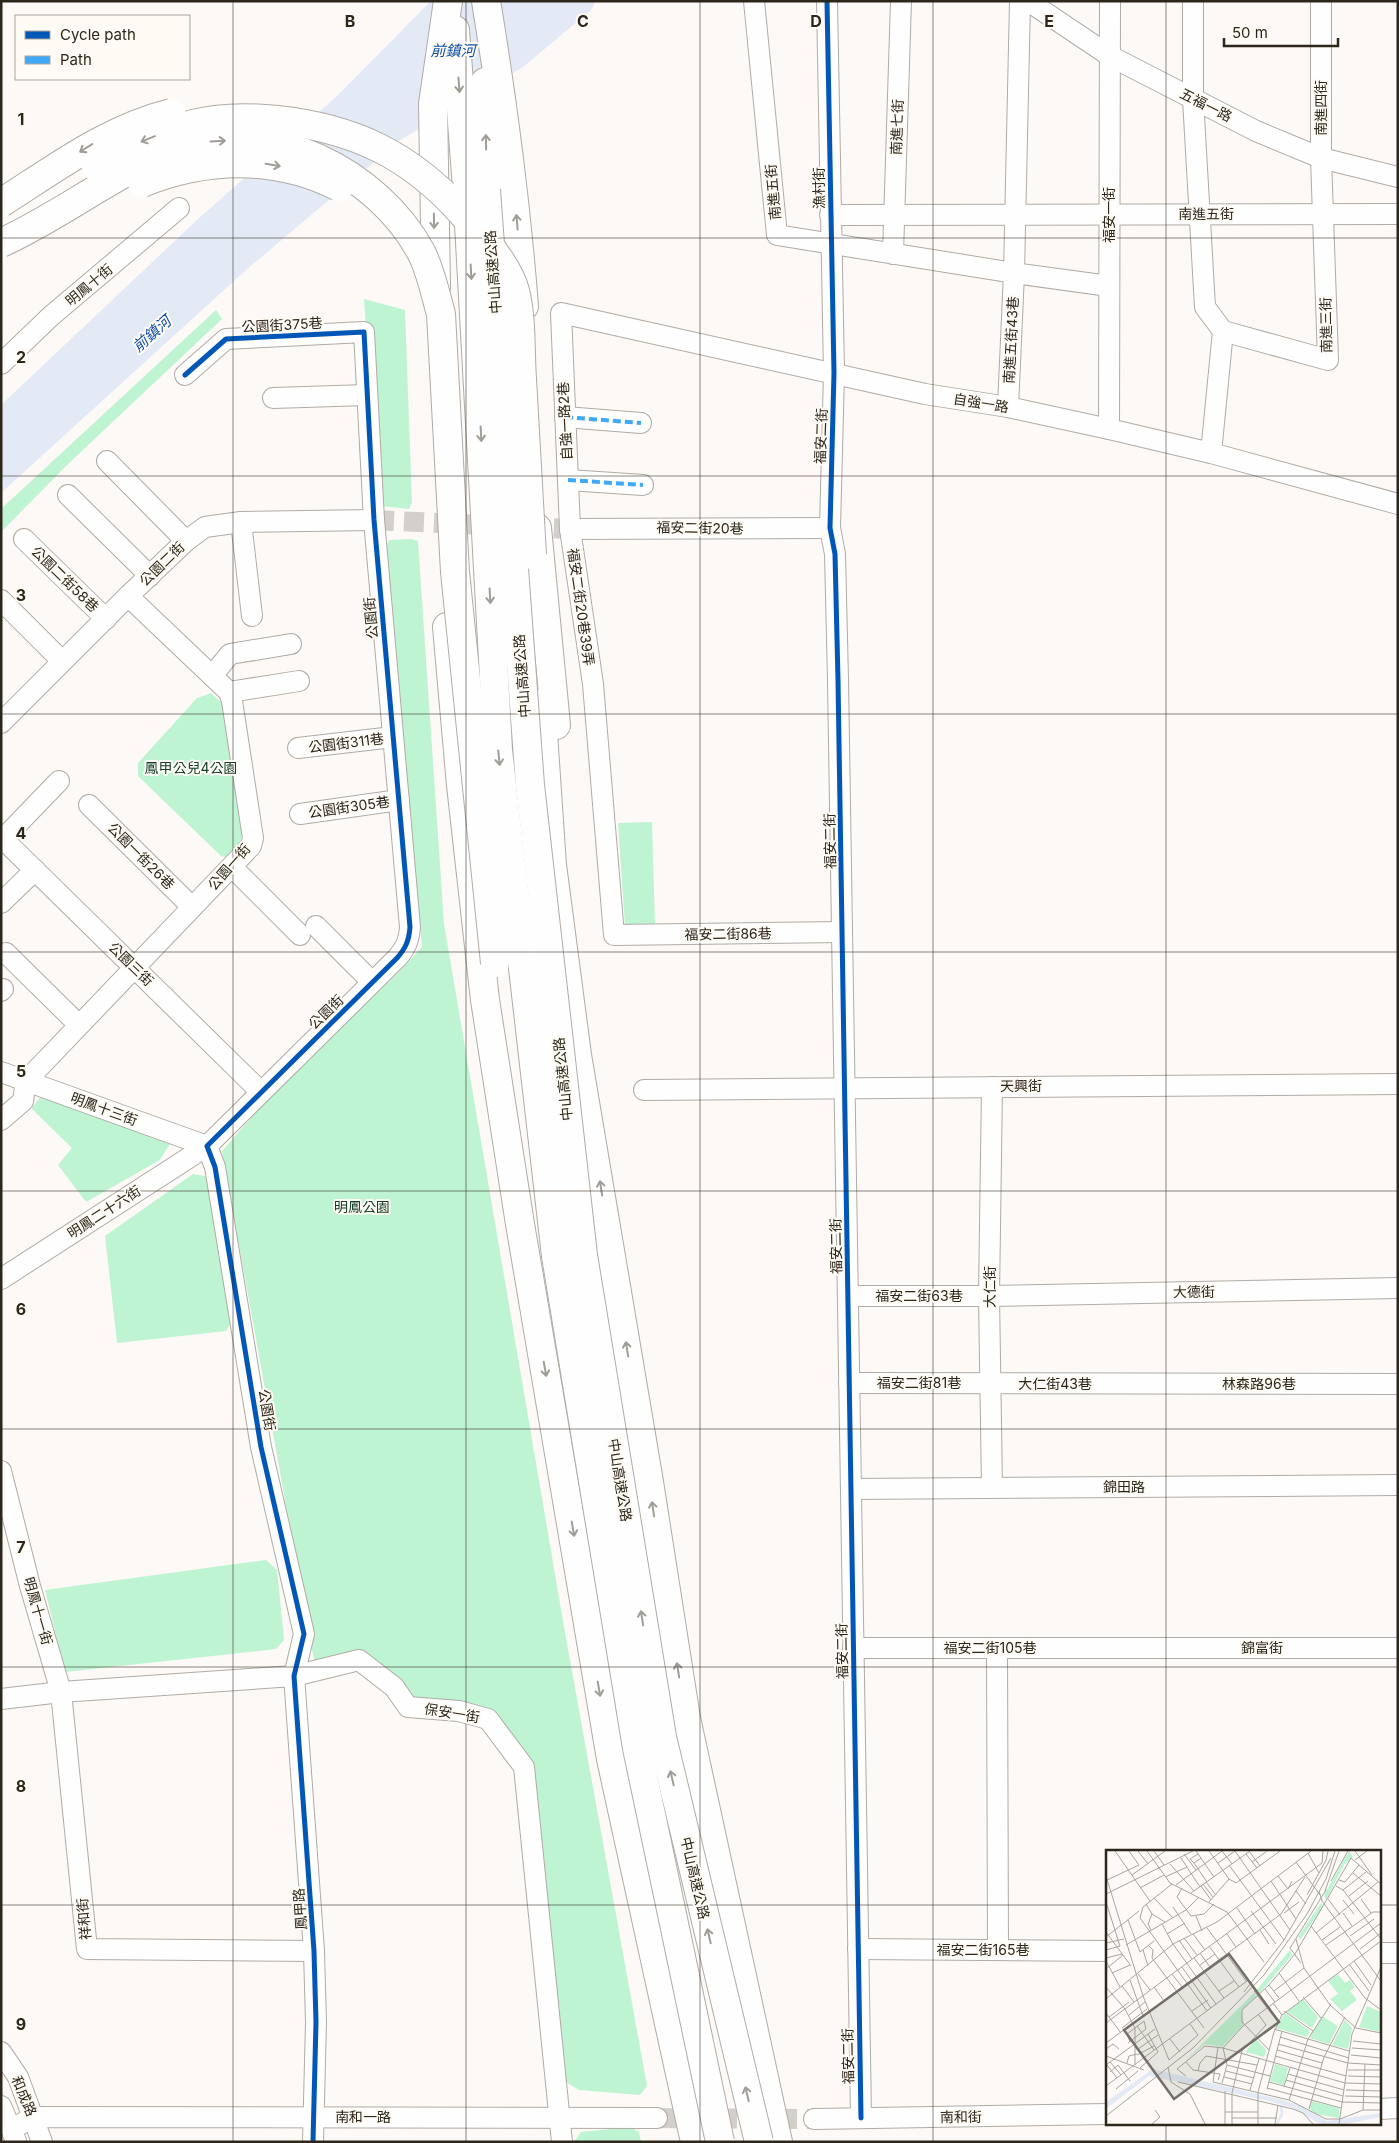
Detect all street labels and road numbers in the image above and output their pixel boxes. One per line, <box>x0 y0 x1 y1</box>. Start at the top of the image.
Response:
street label: 南進四街 <box>1312 80 1329 136</box>
street label: 五福一路 <box>1177 84 1235 125</box>
street label: 南進七街 <box>887 99 906 155</box>
street label: 南進五街 <box>762 163 783 221</box>
street label: 漁村街 <box>810 167 827 209</box>
street label: 福安一街 <box>1100 187 1117 243</box>
street label: 南進五街 <box>1178 205 1234 222</box>
street label: 中山高速公路 <box>481 230 504 315</box>
street label: 明鳳十街 <box>62 260 116 309</box>
street label: 南進五街43巷 <box>1000 296 1021 384</box>
street label: 南進三街 <box>1317 297 1334 353</box>
street label: 公園街375巷 <box>241 314 323 335</box>
street label: 自強一路2巷 <box>554 381 575 461</box>
street label: 自強一路 <box>952 390 1010 415</box>
street label: 福安二街 <box>811 408 830 464</box>
street label: 福安二街20巷 <box>656 518 744 537</box>
street label: 公園二街 <box>136 538 188 589</box>
street label: 公園二街58巷 <box>28 542 103 615</box>
street label: 福安二街20巷39弄 <box>565 547 598 667</box>
street label: 公園街 <box>360 596 381 640</box>
street label: 中山高速公路 <box>510 634 533 719</box>
street label: 公園街311巷 <box>307 729 385 756</box>
street label: 公園街305巷 <box>307 792 391 821</box>
street label: 福安二街 <box>821 813 838 869</box>
street label: 公園一街26巷 <box>105 819 178 892</box>
street label: 公園一街 <box>204 840 253 893</box>
street label: 福安二街86巷 <box>684 924 772 943</box>
street label: 公園三街 <box>105 938 157 989</box>
street label: 公園街 <box>305 991 347 1032</box>
street label: 中山高速公路 <box>550 1036 575 1122</box>
street label: 天興街 <box>1000 1077 1042 1094</box>
street label: 明鳳十三街 <box>68 1089 140 1128</box>
street label: 明鳳二十六街 <box>64 1182 144 1242</box>
street label: 福安二街 <box>827 1218 844 1274</box>
street label: 大仁街 <box>981 1266 998 1308</box>
street label: 大德街 <box>1173 1283 1215 1300</box>
street label: 福安二街63巷 <box>875 1287 963 1304</box>
street label: 福安二街81巷 <box>877 1374 961 1391</box>
street label: 大仁街43巷 <box>1018 1375 1092 1392</box>
street label: 林森路96巷 <box>1222 1375 1296 1392</box>
street label: 公園街 <box>256 1388 279 1432</box>
street label: 中山高速公路 <box>606 1437 635 1523</box>
street label: 錦田路 <box>1103 1478 1145 1495</box>
street label: 明鳳十一街 <box>21 1575 56 1647</box>
street label: 福安二街 <box>833 1623 850 1679</box>
street label: 福安二街105巷 <box>943 1639 1037 1656</box>
street label: 錦富街 <box>1241 1639 1283 1656</box>
street label: 保安一街 <box>423 1700 481 1725</box>
street label: 中山高速公路 <box>678 1835 713 1921</box>
street label: 鳳甲路 <box>290 1887 309 1931</box>
street label: 祥和街 <box>73 1897 94 1941</box>
street label: 福安二街165巷 <box>937 1941 1029 1958</box>
street label: 福安二街 <box>839 2028 856 2084</box>
street label: 和成路 <box>8 2073 40 2118</box>
street label: 南和一路 <box>335 2108 391 2125</box>
street label: 南和街 <box>940 2108 982 2125</box>

